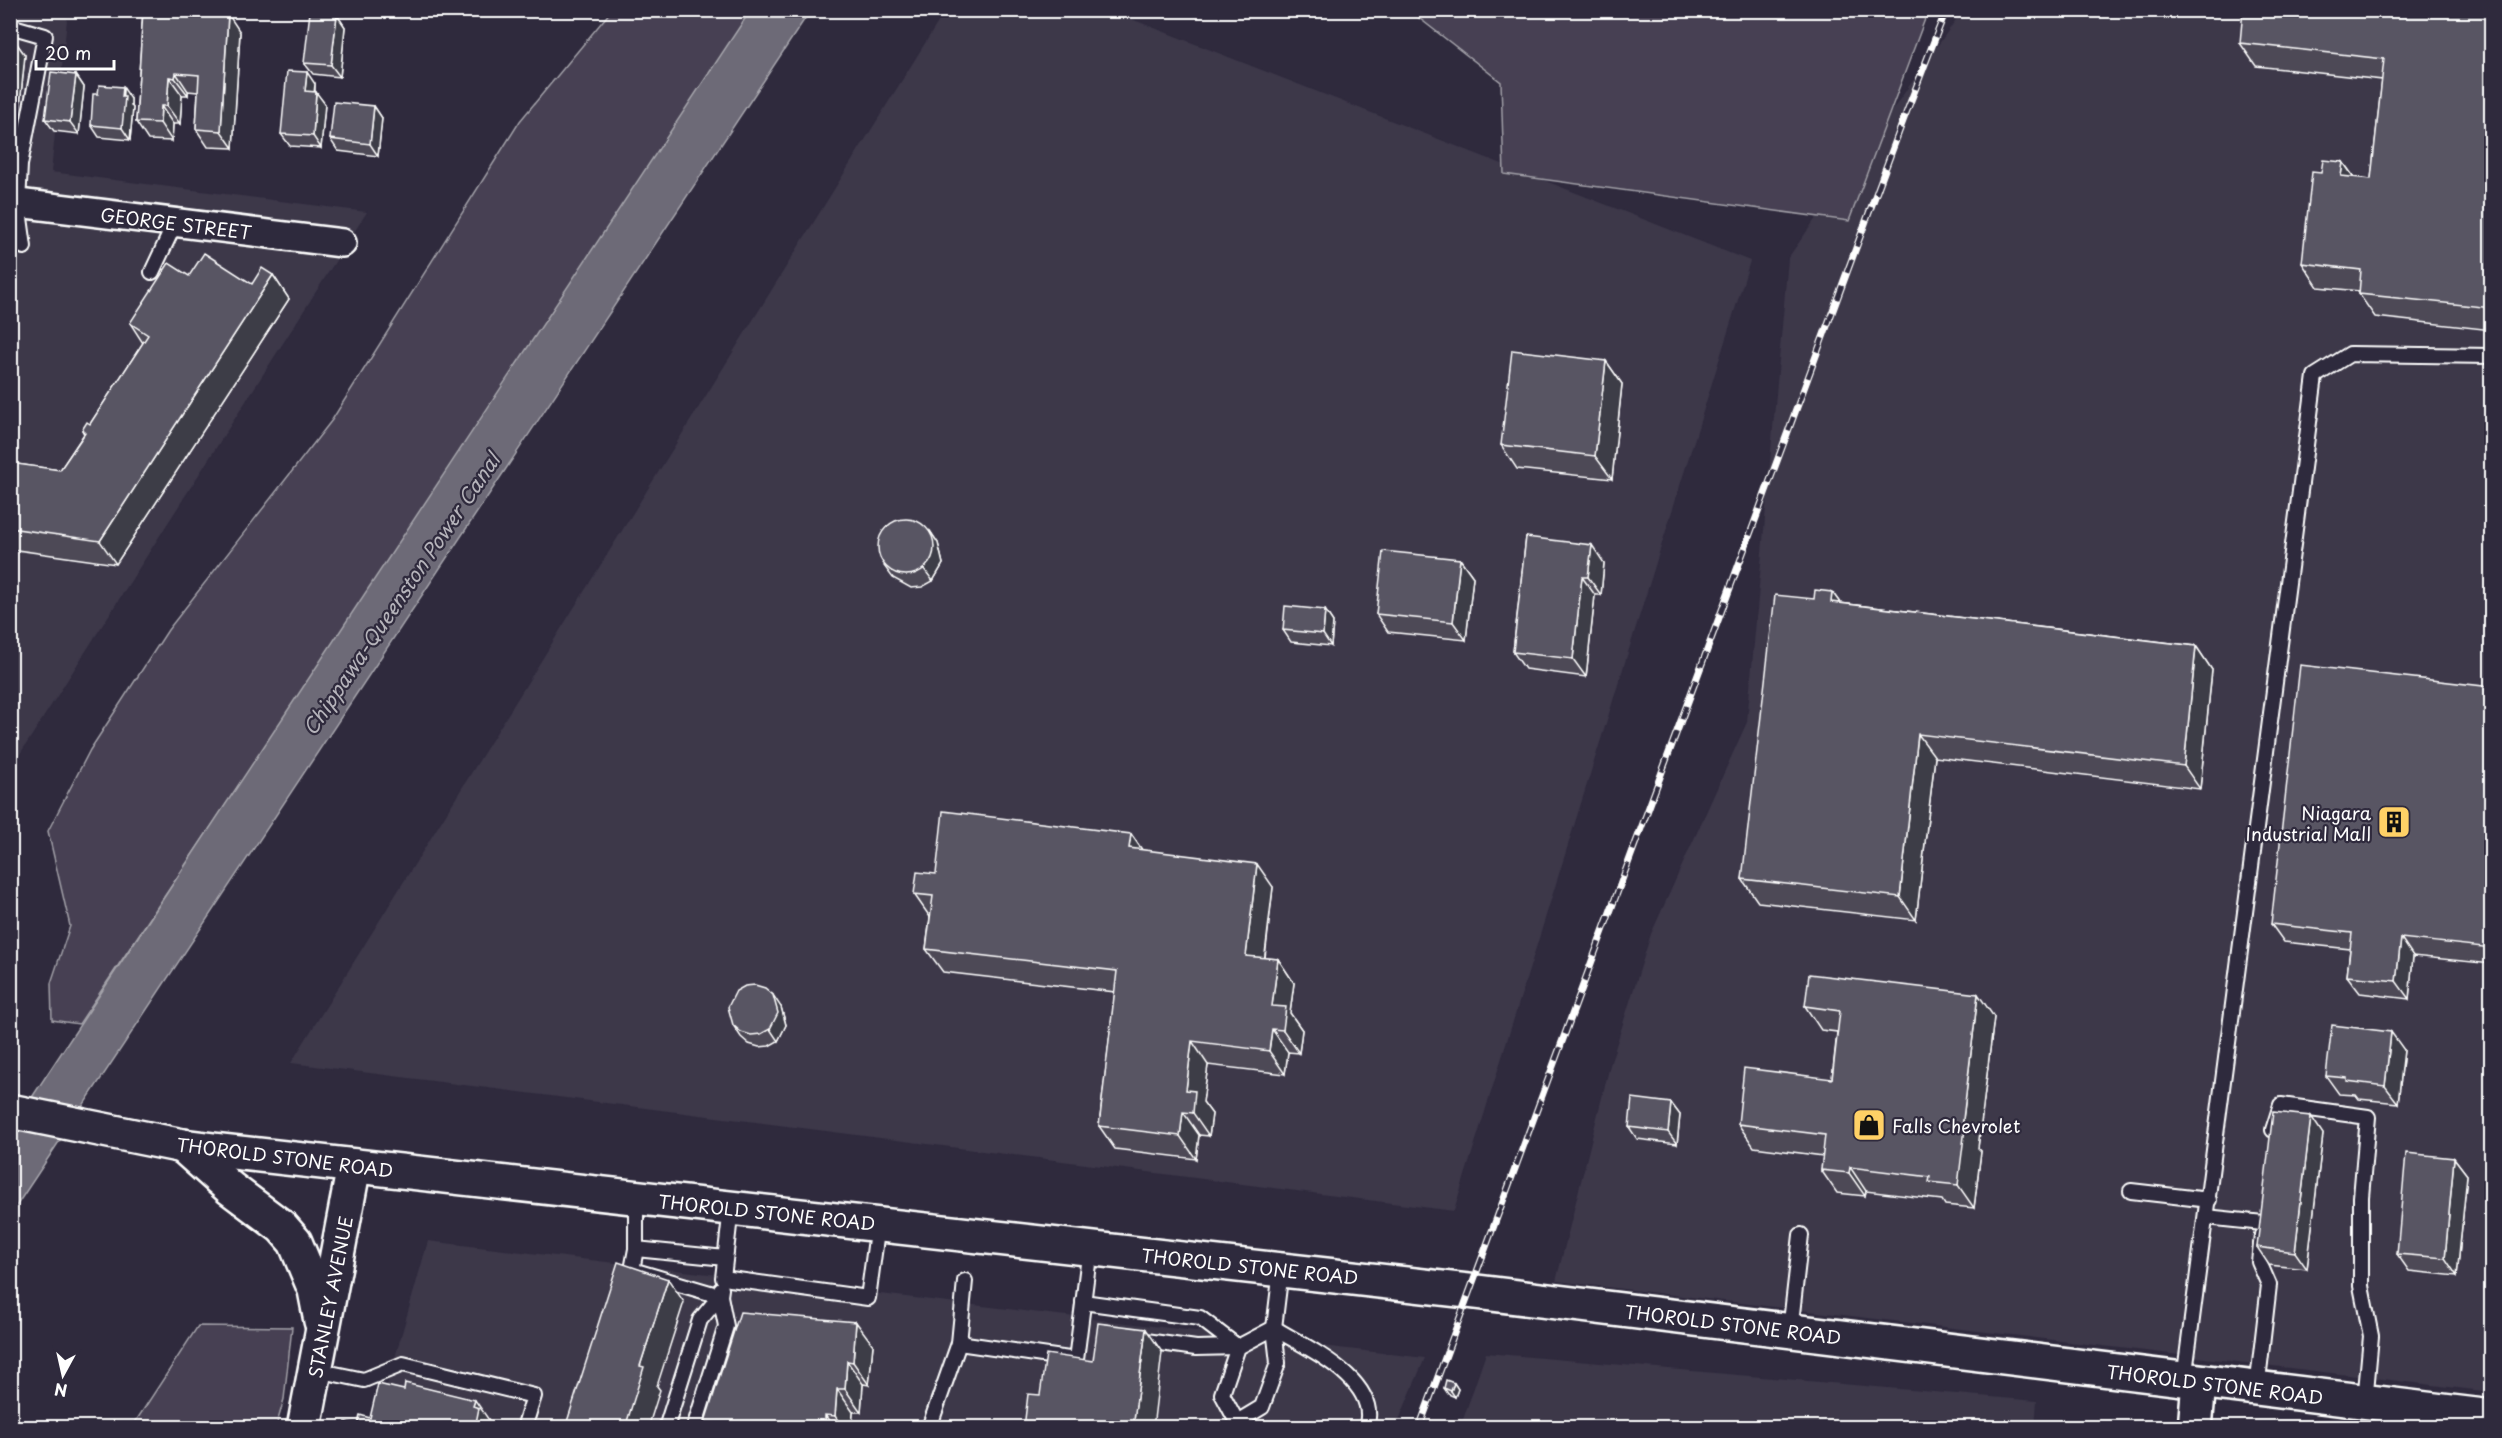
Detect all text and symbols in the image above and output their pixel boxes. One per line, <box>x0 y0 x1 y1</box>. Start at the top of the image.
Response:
scale bar <box>36 33 114 71</box>
text: 20 m <box>45 39 91 66</box>
street label: GEORGE STREET <box>99 200 254 246</box>
water label: Chippawa-Queenston Power Canal <box>295 444 509 741</box>
place label: Niagara Industrial Mall <box>2246 799 2372 847</box>
building icon: Niagara Industrial Mall <box>2376 804 2412 840</box>
shop icon: Falls Chevrolet <box>1851 1107 1887 1143</box>
place label: Falls Chevrolet <box>1892 1112 2020 1139</box>
street label: THOROLD STONE ROAD <box>175 1130 395 1184</box>
street label: THOROLD STONE ROAD <box>657 1187 877 1237</box>
street label: STANLEY AVENUE <box>301 1214 359 1380</box>
street label: THOROLD STONE ROAD <box>1140 1241 1360 1291</box>
street label: THOROLD STONE ROAD <box>1623 1297 1843 1351</box>
north arrow <box>33 1345 93 1405</box>
street label: THOROLD STONE ROAD <box>2105 1357 2325 1411</box>
text: N <box>53 1378 69 1404</box>

